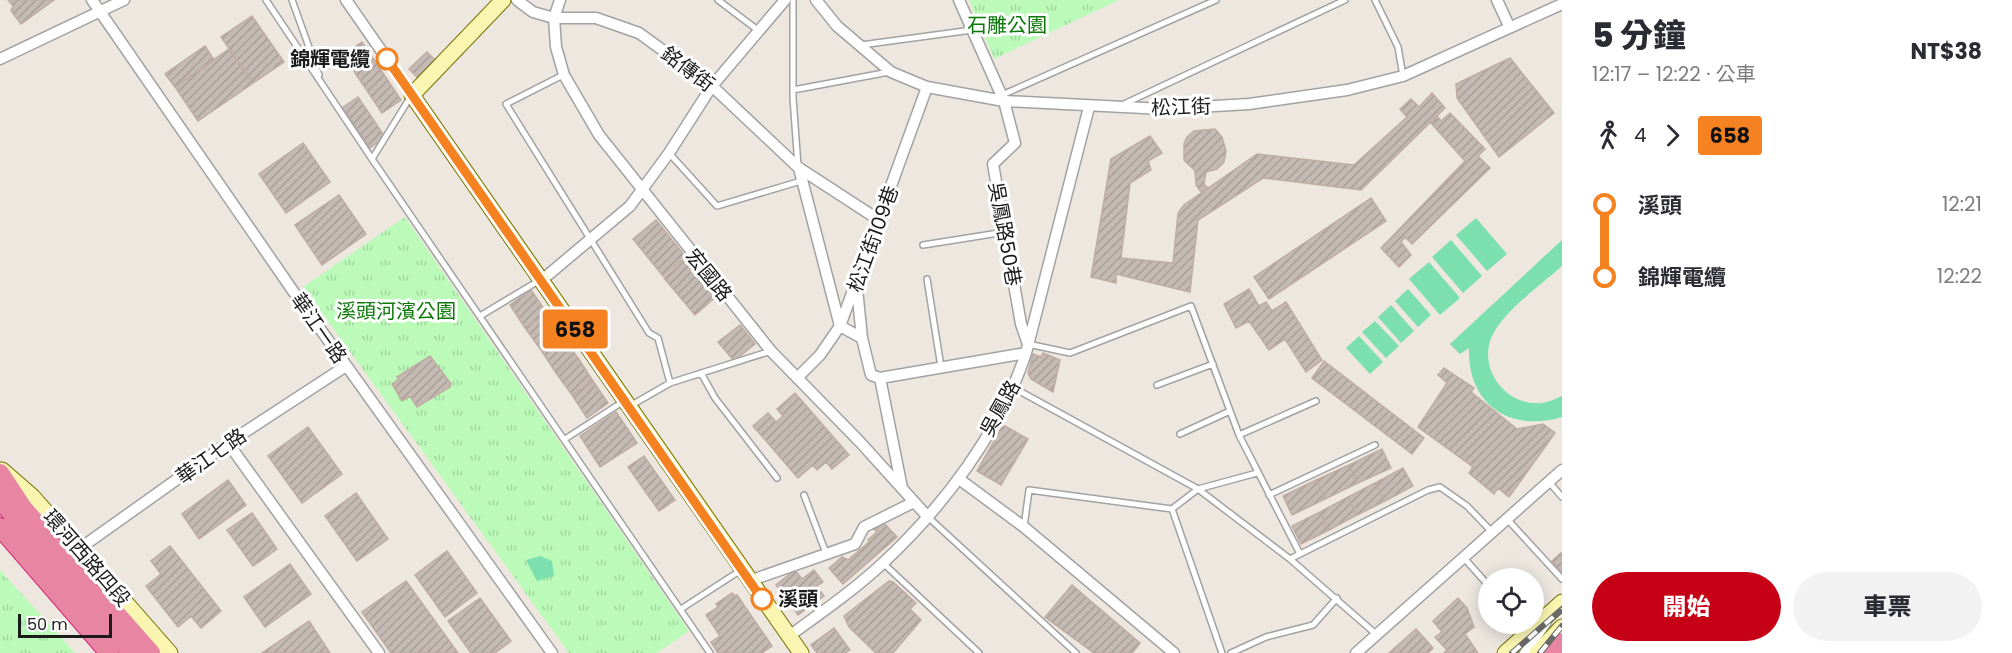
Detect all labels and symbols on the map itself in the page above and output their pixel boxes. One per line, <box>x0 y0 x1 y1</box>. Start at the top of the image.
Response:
park label: 石雕公園 <box>967 11 1047 39</box>
street label: 銘傳街 <box>656 40 720 98</box>
place label: 錦輝電纜 <box>290 45 370 73</box>
marker: 錦輝電纜 <box>376 48 398 70</box>
street label: 松江街 <box>1151 92 1211 122</box>
street label: 吳鳳路50巷 <box>982 180 1028 288</box>
street label: 松江街109巷 <box>841 182 905 296</box>
street label: 宏國路 <box>679 243 739 307</box>
street label: 華江一路 <box>285 287 353 369</box>
park label: 溪頭河濱公園 <box>336 297 456 325</box>
line badge: 658 <box>540 310 610 348</box>
street label: 吳鳳路 <box>973 375 1027 441</box>
street label: 華江七路 <box>170 422 252 490</box>
street label: 環河西路四段 <box>37 504 137 612</box>
place label: 溪頭 <box>778 585 818 613</box>
marker: 溪頭 <box>751 588 773 610</box>
scale bar <box>18 611 112 638</box>

